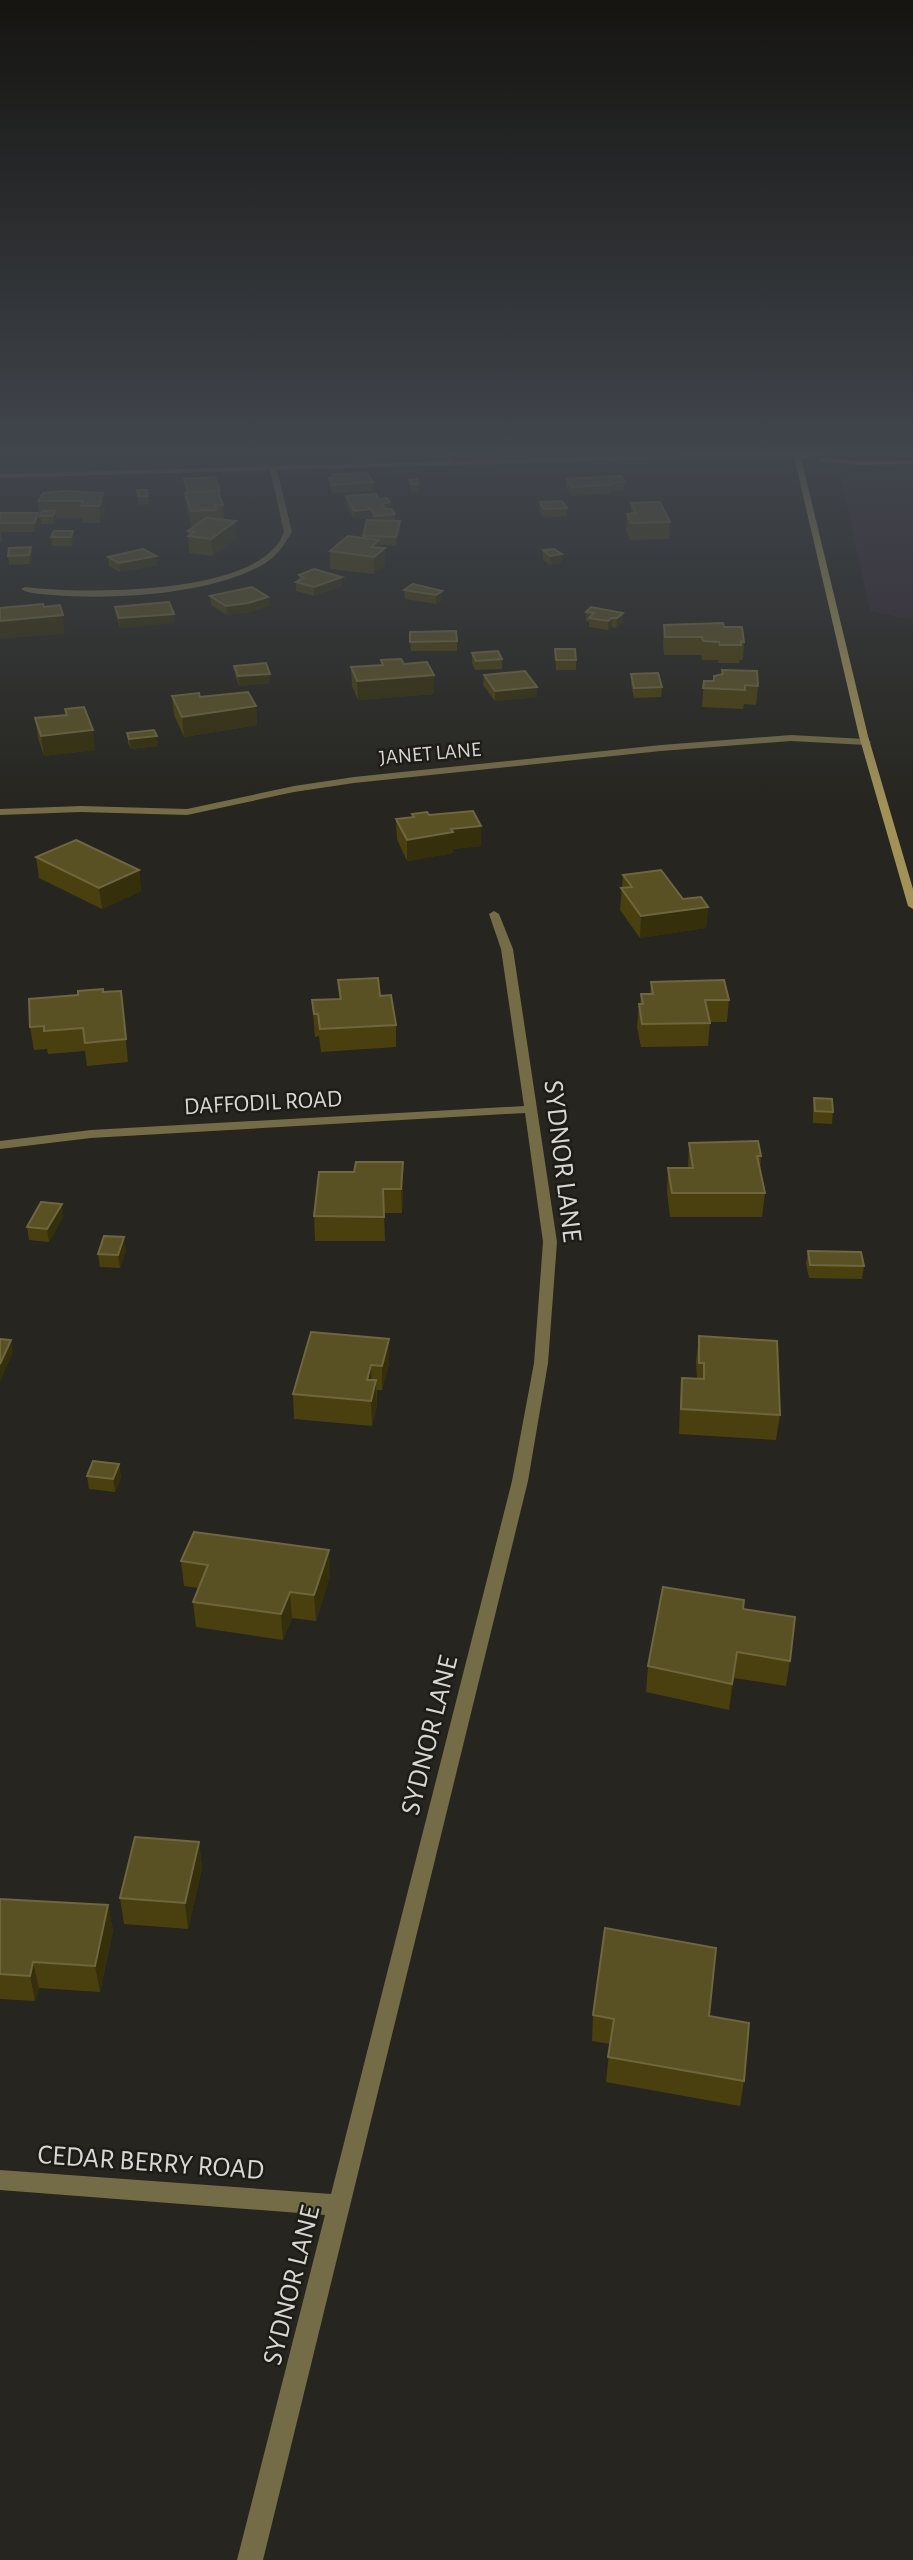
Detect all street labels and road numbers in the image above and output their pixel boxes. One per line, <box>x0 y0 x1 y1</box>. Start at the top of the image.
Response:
street label: JANET LANE <box>378 739 482 768</box>
street label: SYDNOR LANE <box>538 1079 586 1244</box>
street label: DAFFODIL ROAD <box>183 1087 343 1119</box>
street label: SYDNOR LANE <box>397 1653 463 1818</box>
street label: CEDAR BERRY ROAD <box>37 2141 265 2185</box>
street label: SYDNOR LANE <box>259 2203 325 2368</box>

